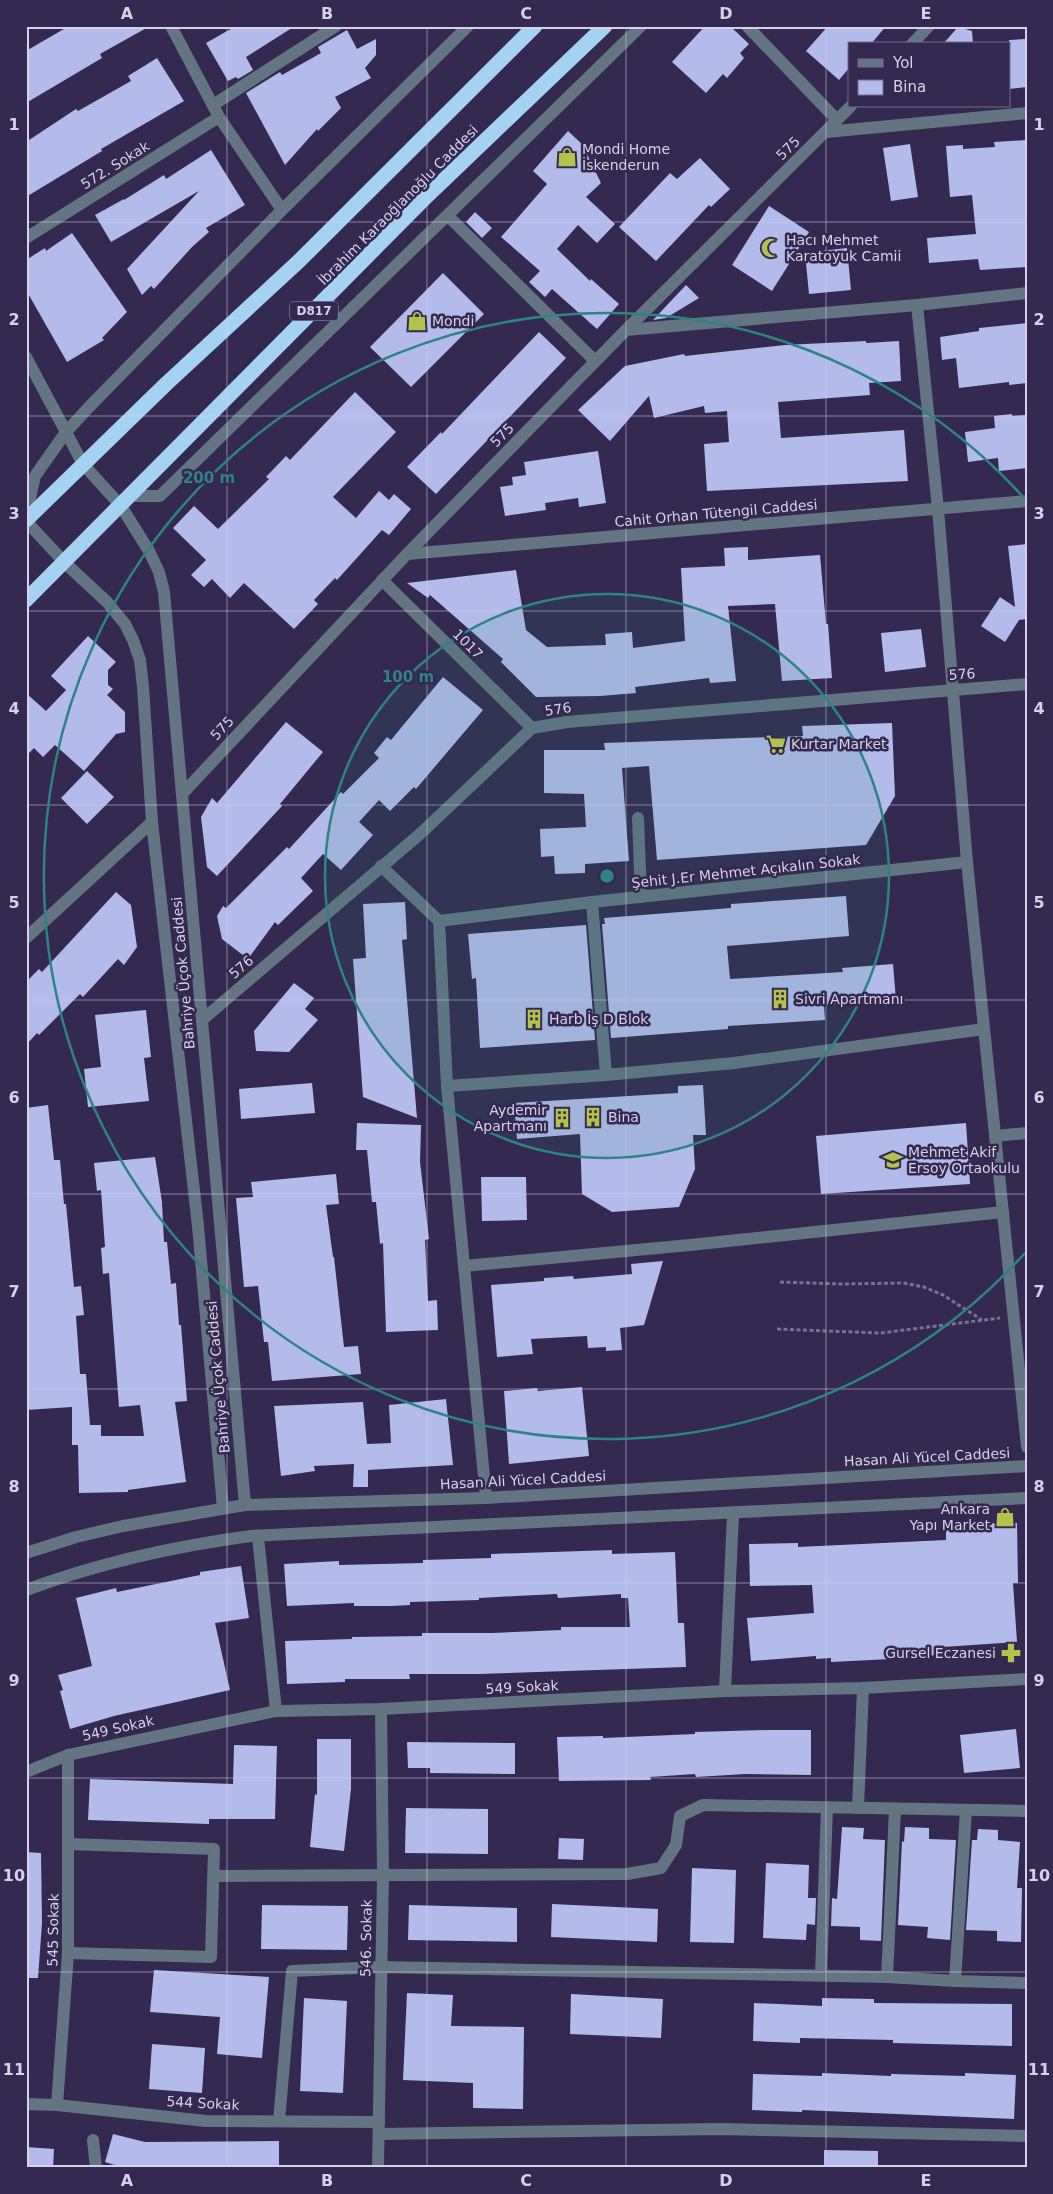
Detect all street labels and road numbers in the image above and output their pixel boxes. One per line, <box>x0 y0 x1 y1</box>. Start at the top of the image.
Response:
street label: İbrahim Karaoğlanoğlu Caddesi <box>314 121 481 288</box>
street label: 575 <box>773 133 803 163</box>
street label: 572. Sokak <box>78 137 153 192</box>
road number: D817 <box>290 302 338 321</box>
street label: 575 <box>487 420 517 450</box>
street label: Cahit Orhan Tütengil Caddesi <box>614 496 818 530</box>
street label: 1017 <box>450 626 486 662</box>
street label: 576 <box>948 665 976 683</box>
street label: 576 <box>544 699 573 719</box>
street label: 575 <box>207 713 237 743</box>
street label: Şehit J.Er Mehmet Açıkalın Sokak <box>631 851 862 891</box>
street label: Bahriye Üçok Caddesi <box>167 896 198 1050</box>
street label: 576 <box>226 952 256 982</box>
street label: Bahriye Üçok Caddesi <box>202 1300 233 1454</box>
street label: Hasan Ali Yücel Caddesi <box>843 1445 1011 1469</box>
street label: Hasan Ali Yücel Caddesi <box>439 1468 607 1492</box>
street label: 549 Sokak <box>485 1677 560 1697</box>
street label: 549 Sokak <box>81 1712 156 1744</box>
street label: 545 Sokak <box>44 1892 62 1967</box>
street label: 546. Sokak <box>357 1898 375 1977</box>
street label: 544 Sokak <box>166 2093 241 2113</box>

